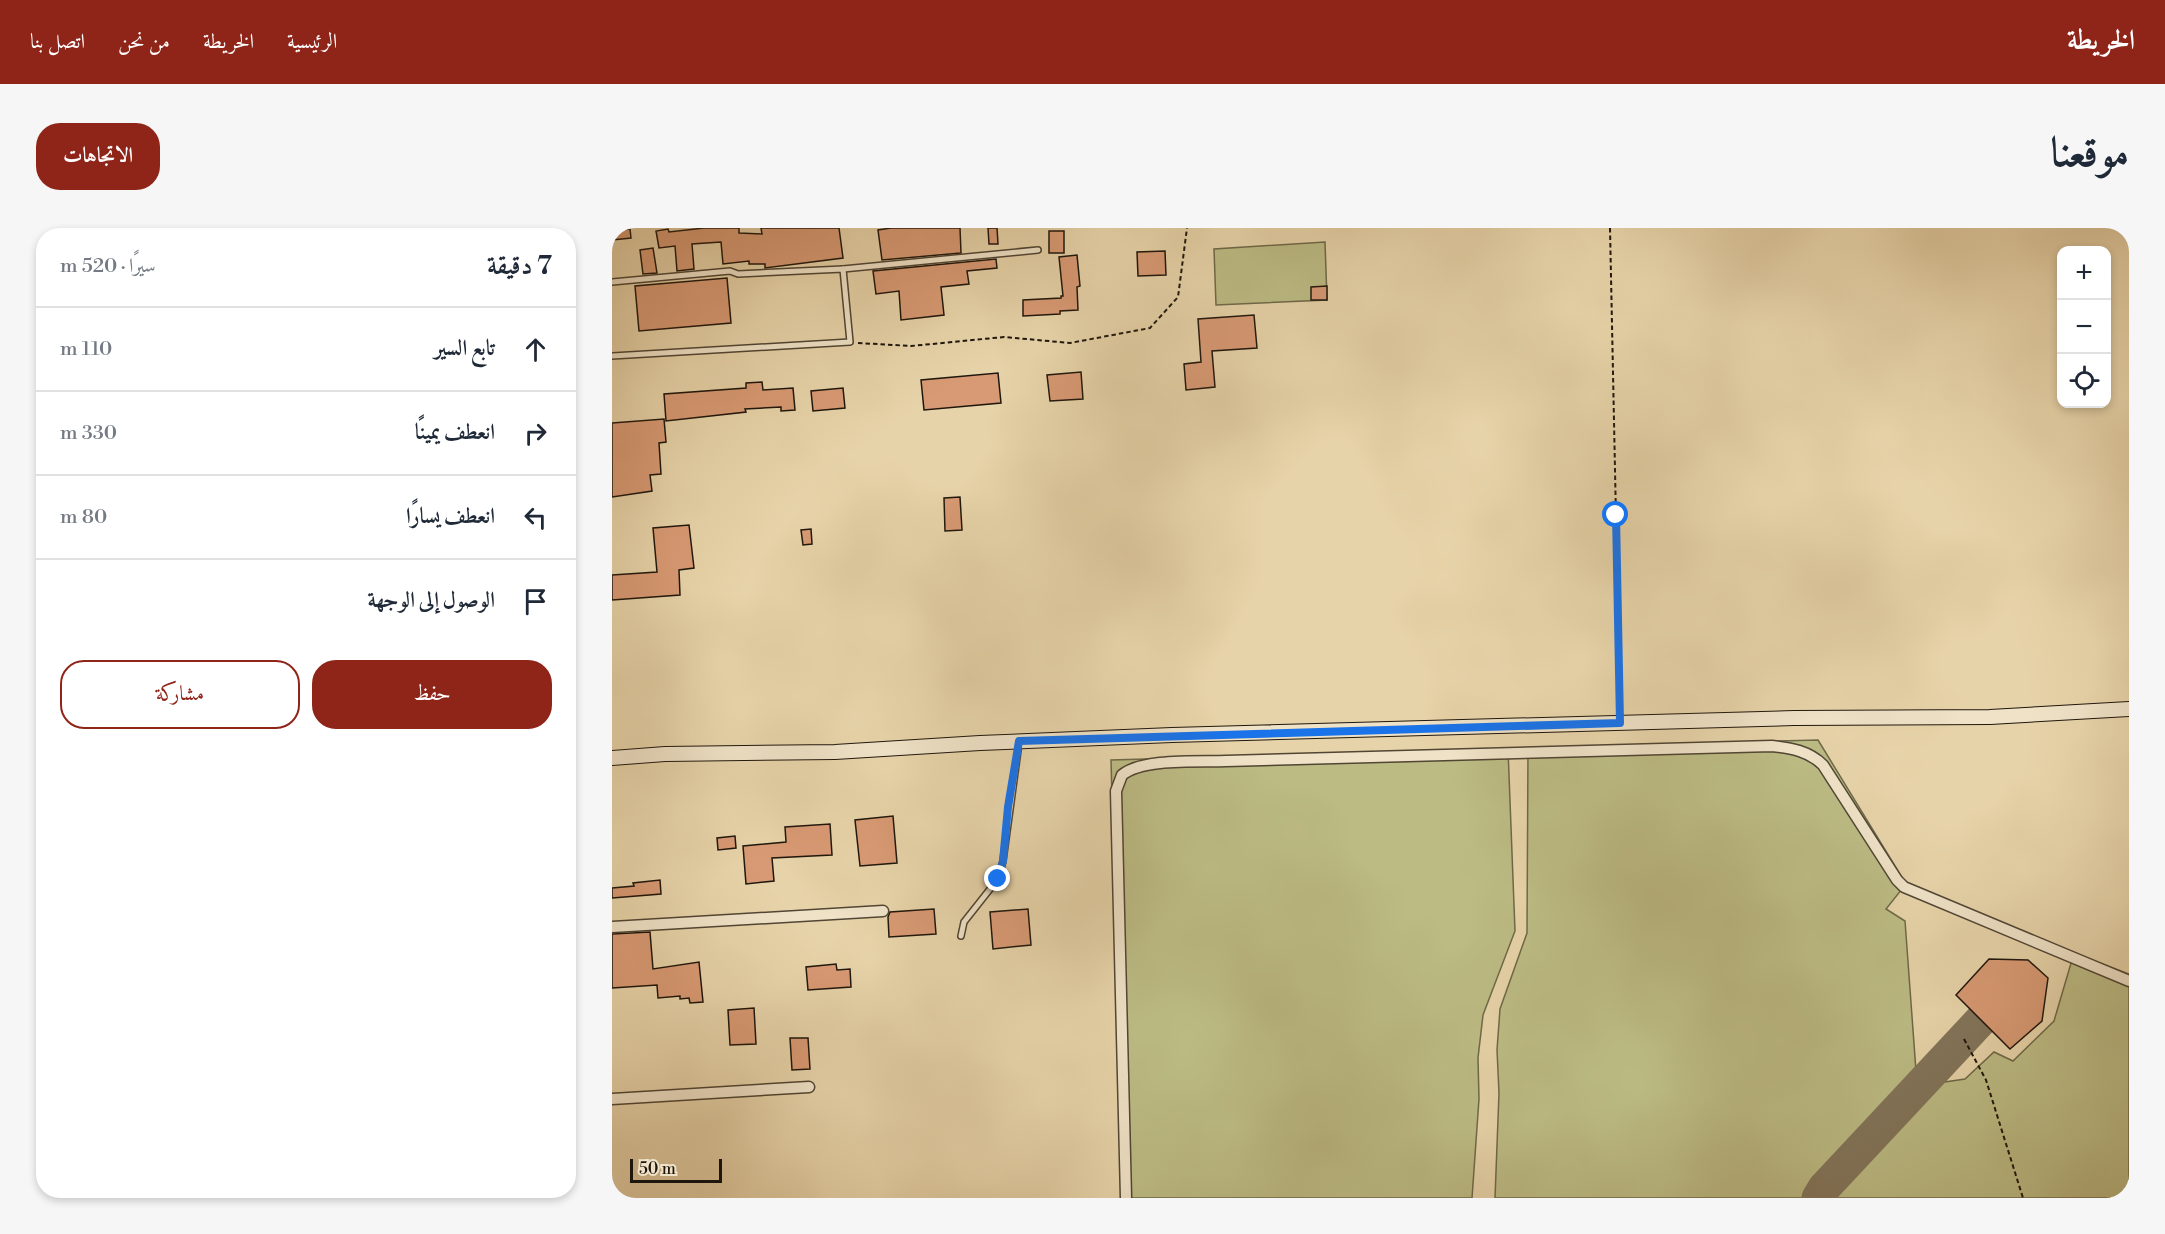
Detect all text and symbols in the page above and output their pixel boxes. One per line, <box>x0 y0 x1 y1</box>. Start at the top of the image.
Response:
text: الخريطة <box>2067 23 2135 58</box>
text: اتصل بنا <box>30 29 85 55</box>
text: من نحن <box>118 29 170 55</box>
text: الخريطة <box>203 29 254 55</box>
text: الرئيسية <box>287 29 337 55</box>
button: الاتجاهات <box>36 123 160 190</box>
text: موقعنا <box>2051 127 2129 180</box>
map controls <box>2057 246 2111 408</box>
button: + <box>2057 246 2111 300</box>
text: 7 دقيقة <box>487 250 552 282</box>
text: سيرًا · 520 m <box>60 254 156 279</box>
button: − <box>2057 300 2111 354</box>
icon: ahead <box>519 333 552 366</box>
text: تابع السير <box>434 335 495 362</box>
text: 110 m <box>60 337 112 362</box>
button: locate <box>2057 354 2111 408</box>
icon: right <box>519 417 552 450</box>
text: انعطف يمينًا <box>415 419 495 446</box>
text: 330 m <box>60 421 117 446</box>
icon: left <box>519 501 552 534</box>
route start <box>1602 501 1628 527</box>
text: انعطف يسارًا <box>406 503 495 530</box>
text: 80 m <box>60 505 107 530</box>
icon: arrive <box>519 585 552 618</box>
text: الوصول إلى الوجهة <box>367 587 495 614</box>
button: مشاركة <box>60 660 300 729</box>
button: حفظ <box>312 660 552 729</box>
route end <box>984 865 1010 891</box>
scale bar <box>630 1156 722 1184</box>
text: 50 m <box>639 1159 676 1179</box>

